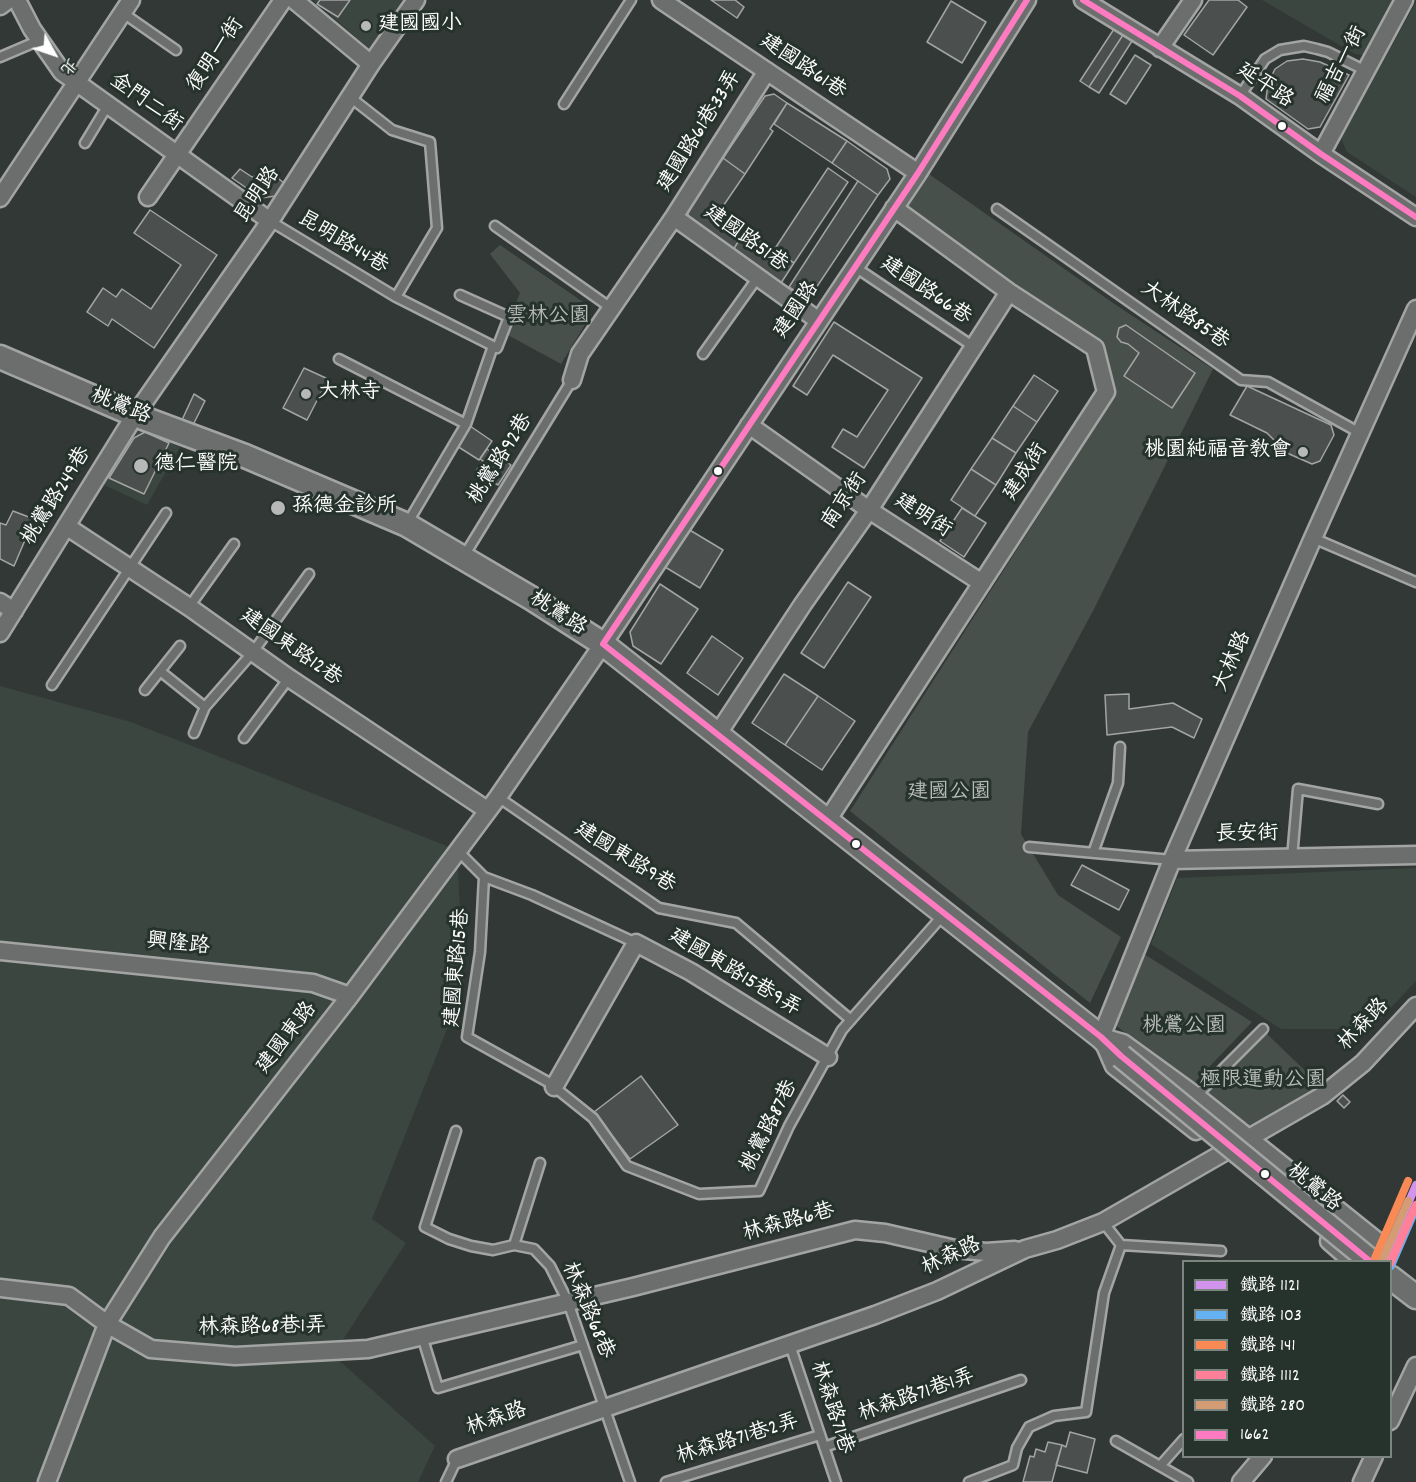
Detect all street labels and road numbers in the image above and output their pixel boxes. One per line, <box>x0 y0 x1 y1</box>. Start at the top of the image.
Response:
street label: 復明一街 <box>183 14 251 98</box>
street label: 福吉一街 <box>1312 23 1374 109</box>
street label: 建國路61巷 <box>754 30 850 106</box>
street label: 延平路 <box>1231 59 1297 115</box>
street label: 建國路61巷33弄 <box>654 67 748 197</box>
street label: 金門二街 <box>104 69 186 139</box>
street label: 昆明路 <box>231 163 287 229</box>
street label: 建國路51巷 <box>698 201 792 279</box>
street label: 昆明路44巷 <box>292 207 392 281</box>
street label: 建國路66巷 <box>875 252 975 332</box>
street label: 大林路85巷 <box>1135 277 1233 357</box>
street label: 建國路 <box>770 278 826 344</box>
street label: 桃鶯路 <box>86 385 154 431</box>
street label: 桃鶯路92巷 <box>464 410 540 510</box>
street label: 建成街 <box>999 440 1055 506</box>
street label: 桃鶯路249巷 <box>18 443 98 551</box>
street label: 南京街 <box>818 469 874 535</box>
street label: 建明街 <box>889 489 955 545</box>
street label: 桃鶯路 <box>524 587 590 643</box>
street label: 建國東路12巷 <box>234 605 346 693</box>
street label: 大林路 <box>1210 628 1258 696</box>
street label: 建國東路9巷 <box>569 818 679 900</box>
street label: 長安街 <box>1215 823 1279 849</box>
street label: 建國東路15巷 <box>441 907 477 1029</box>
street label: 建國東路15巷9弄 <box>663 925 805 1023</box>
street label: 興隆路 <box>145 930 211 962</box>
street label: 林森路 <box>1334 995 1396 1057</box>
street label: 建國東路 <box>252 998 324 1080</box>
street label: 桃鶯路87巷 <box>737 1077 805 1177</box>
street label: 桃鶯路 <box>1281 1159 1345 1219</box>
street label: 林森路6巷 <box>740 1200 838 1248</box>
street label: 林森路 <box>918 1233 986 1283</box>
street label: 林森路68巷 <box>554 1259 618 1363</box>
street label: 林森路68巷1弄 <box>198 1315 326 1343</box>
street label: 林森路71巷 <box>803 1358 857 1458</box>
street label: 林森路71巷1弄 <box>855 1365 979 1429</box>
street label: 林森路 <box>463 1399 531 1443</box>
street label: 林森路71巷2弄 <box>674 1410 802 1472</box>

